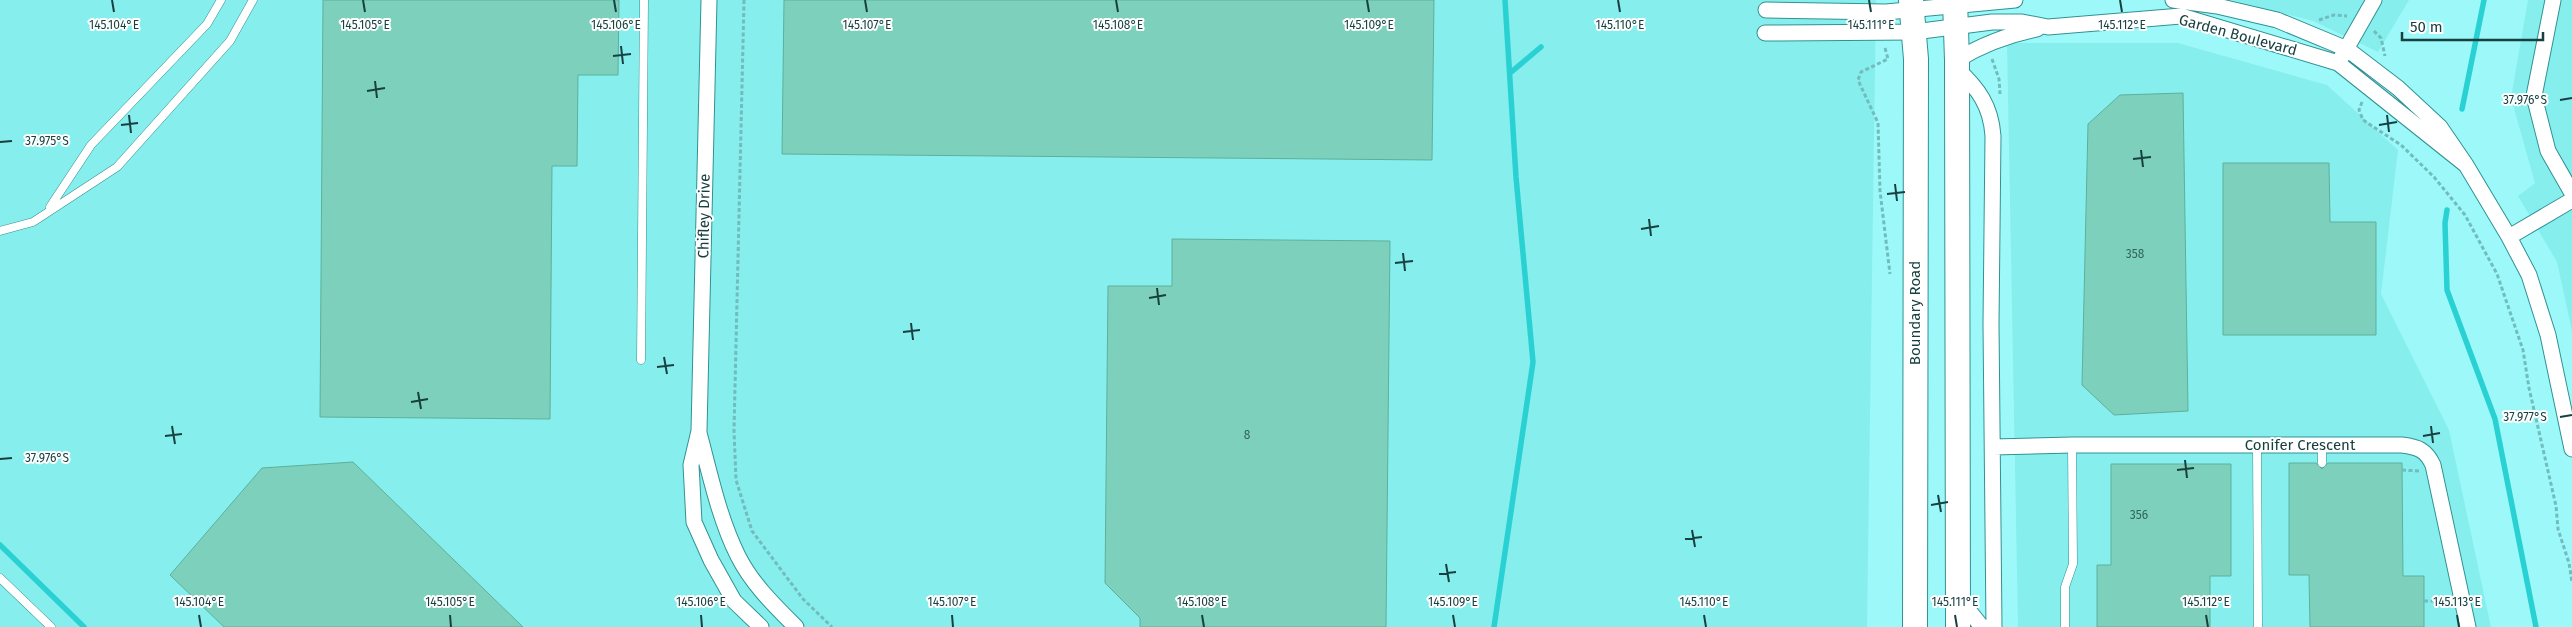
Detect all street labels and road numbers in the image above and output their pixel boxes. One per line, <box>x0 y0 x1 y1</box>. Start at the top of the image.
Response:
street label: Garden Boulevard <box>2177 11 2299 59</box>
street label: Chifley Drive <box>694 173 714 259</box>
street label: Boundary Road <box>1906 261 1924 365</box>
street label: Conifer Crescent <box>2245 436 2356 454</box>

